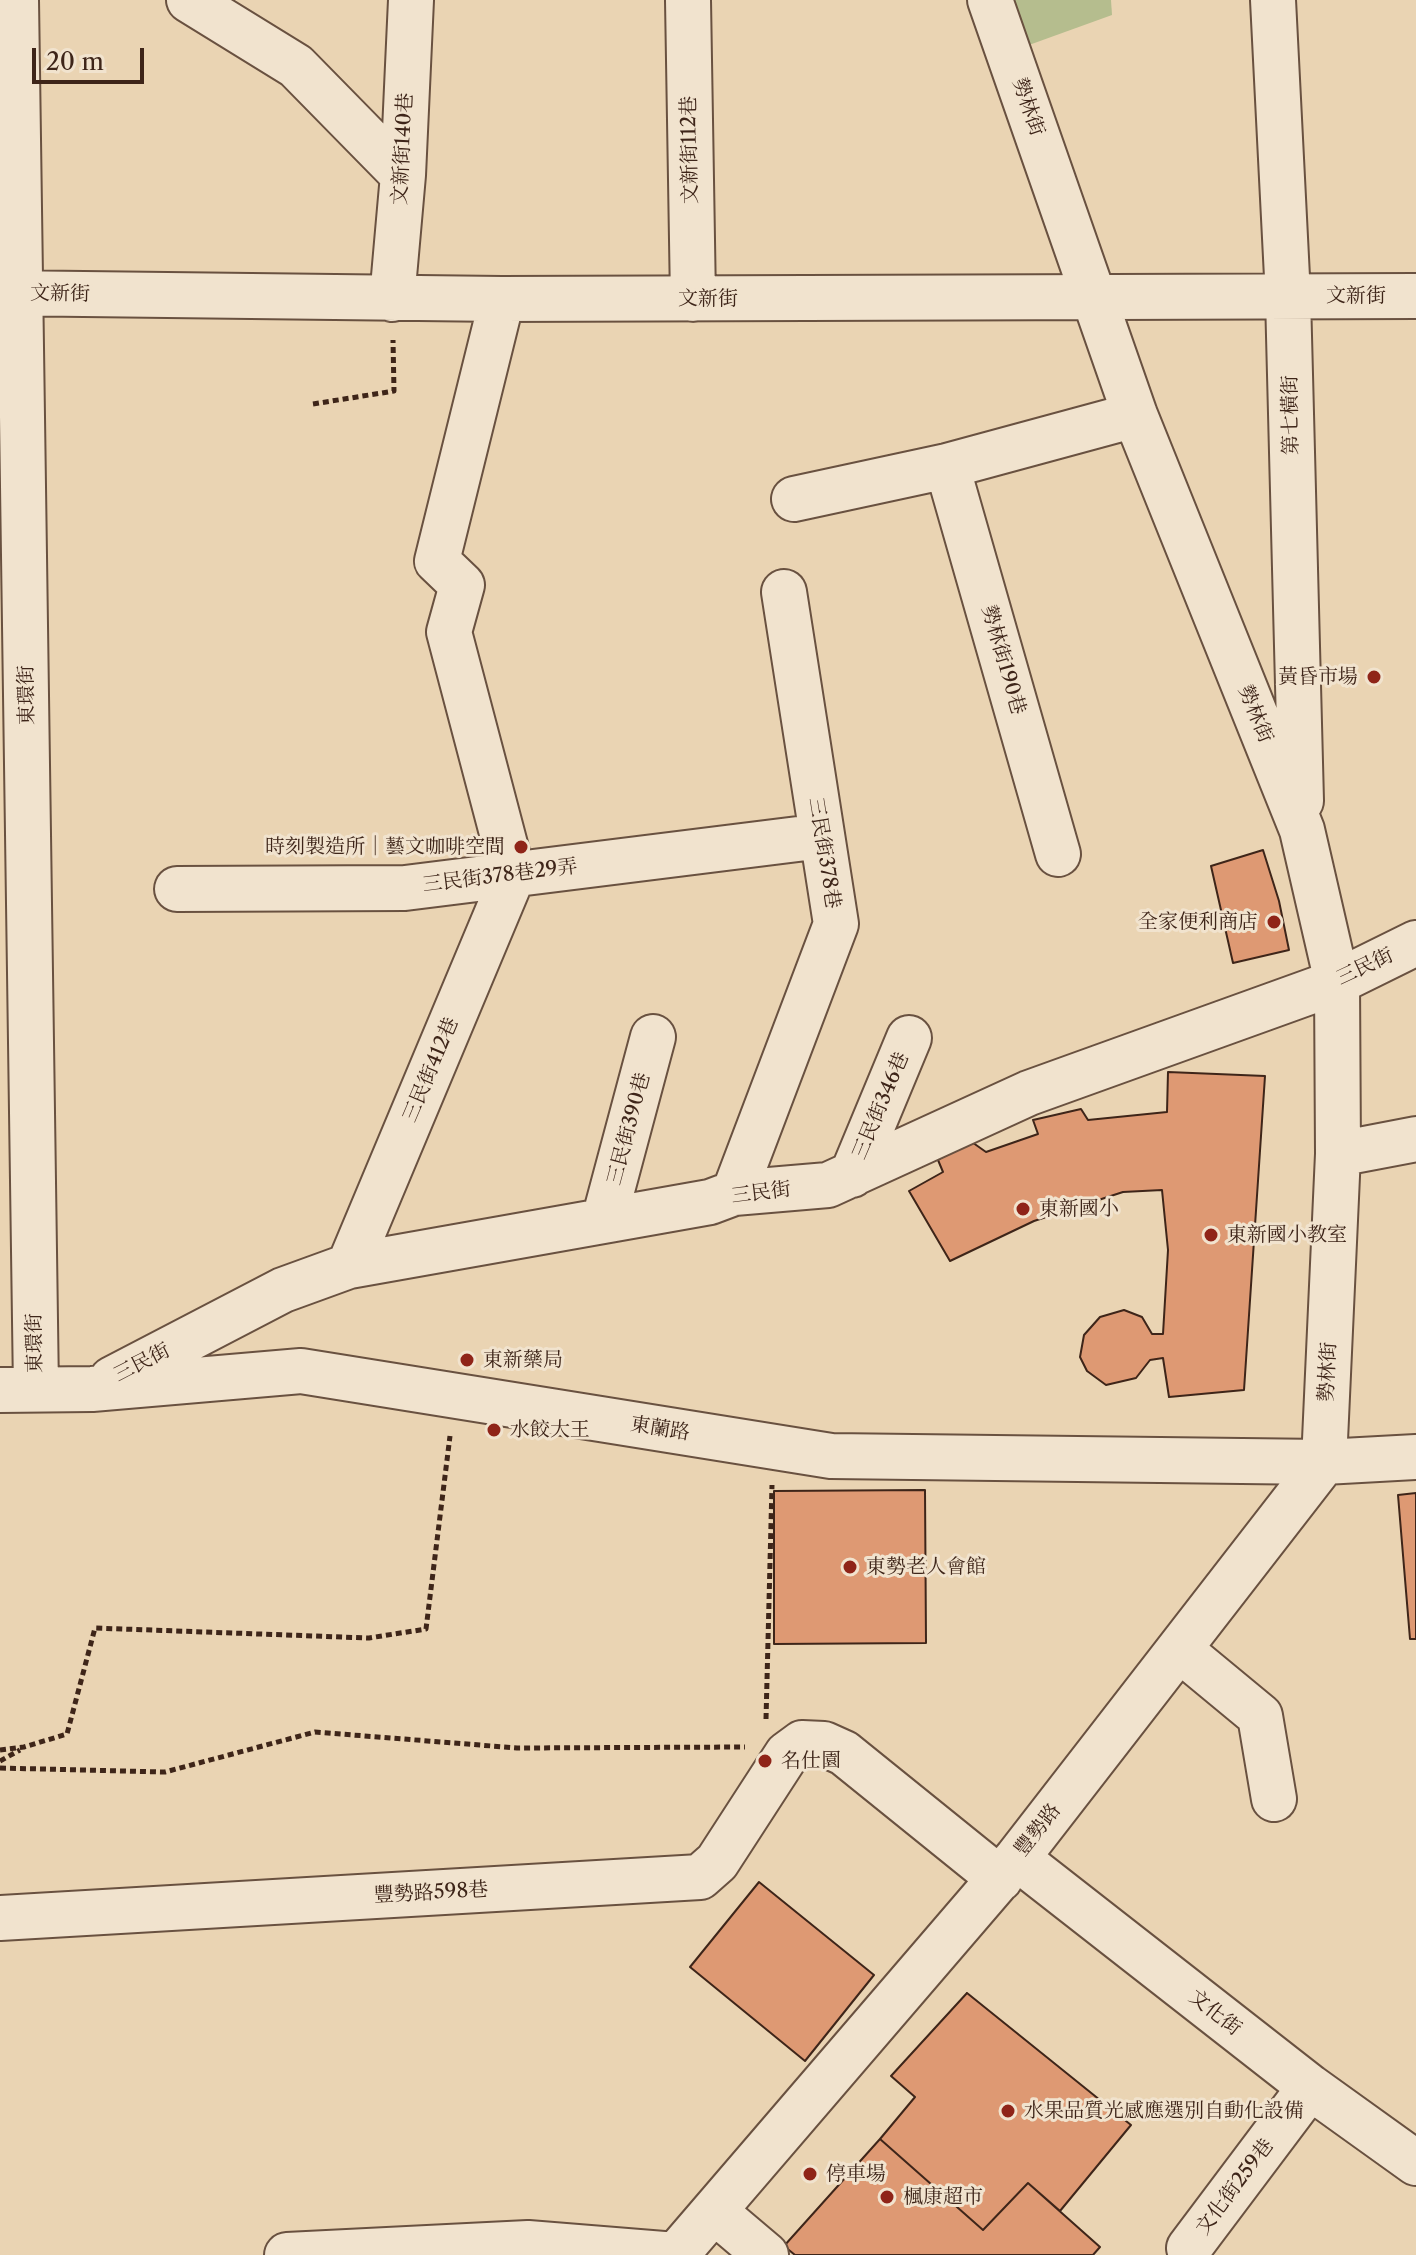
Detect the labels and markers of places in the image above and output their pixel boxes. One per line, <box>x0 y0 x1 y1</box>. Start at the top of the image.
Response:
place label: 黃昏市場 <box>1278 665 1358 689</box>
marker: 黃昏市場 <box>1365 668 1383 686</box>
place label: 時刻製造所｜藝文咖啡空間 <box>265 835 505 859</box>
marker: 時刻製造所｜藝文咖啡空間 <box>512 838 530 856</box>
place label: 全家便利商店 <box>1138 910 1258 934</box>
marker: 全家便利商店 <box>1265 913 1283 931</box>
place label: 東新國小 <box>1039 1197 1119 1221</box>
marker: 東新國小 <box>1014 1200 1032 1218</box>
place label: 東新國小教室 <box>1227 1223 1347 1247</box>
marker: 東新國小教室 <box>1202 1226 1220 1244</box>
place label: 東新藥局 <box>483 1348 563 1372</box>
marker: 東新藥局 <box>458 1351 476 1369</box>
place label: 水餃大王 <box>510 1418 590 1442</box>
marker: 水餃大王 <box>485 1421 503 1439</box>
place label: 東勢老人會館 <box>866 1555 986 1579</box>
marker: 東勢老人會館 <box>841 1558 859 1576</box>
place label: 名仕園 <box>781 1749 841 1773</box>
marker: 名仕園 <box>756 1752 774 1770</box>
place label: 水果品質光感應選別自動化設備 <box>1024 2099 1304 2123</box>
marker: 水果品質光感應選別自動化設備 <box>999 2102 1017 2120</box>
place label: 停車場 <box>826 2162 886 2186</box>
marker: 停車場 <box>801 2165 819 2183</box>
place label: 楓康超市 <box>903 2185 983 2209</box>
marker: 楓康超市 <box>878 2188 896 2206</box>

